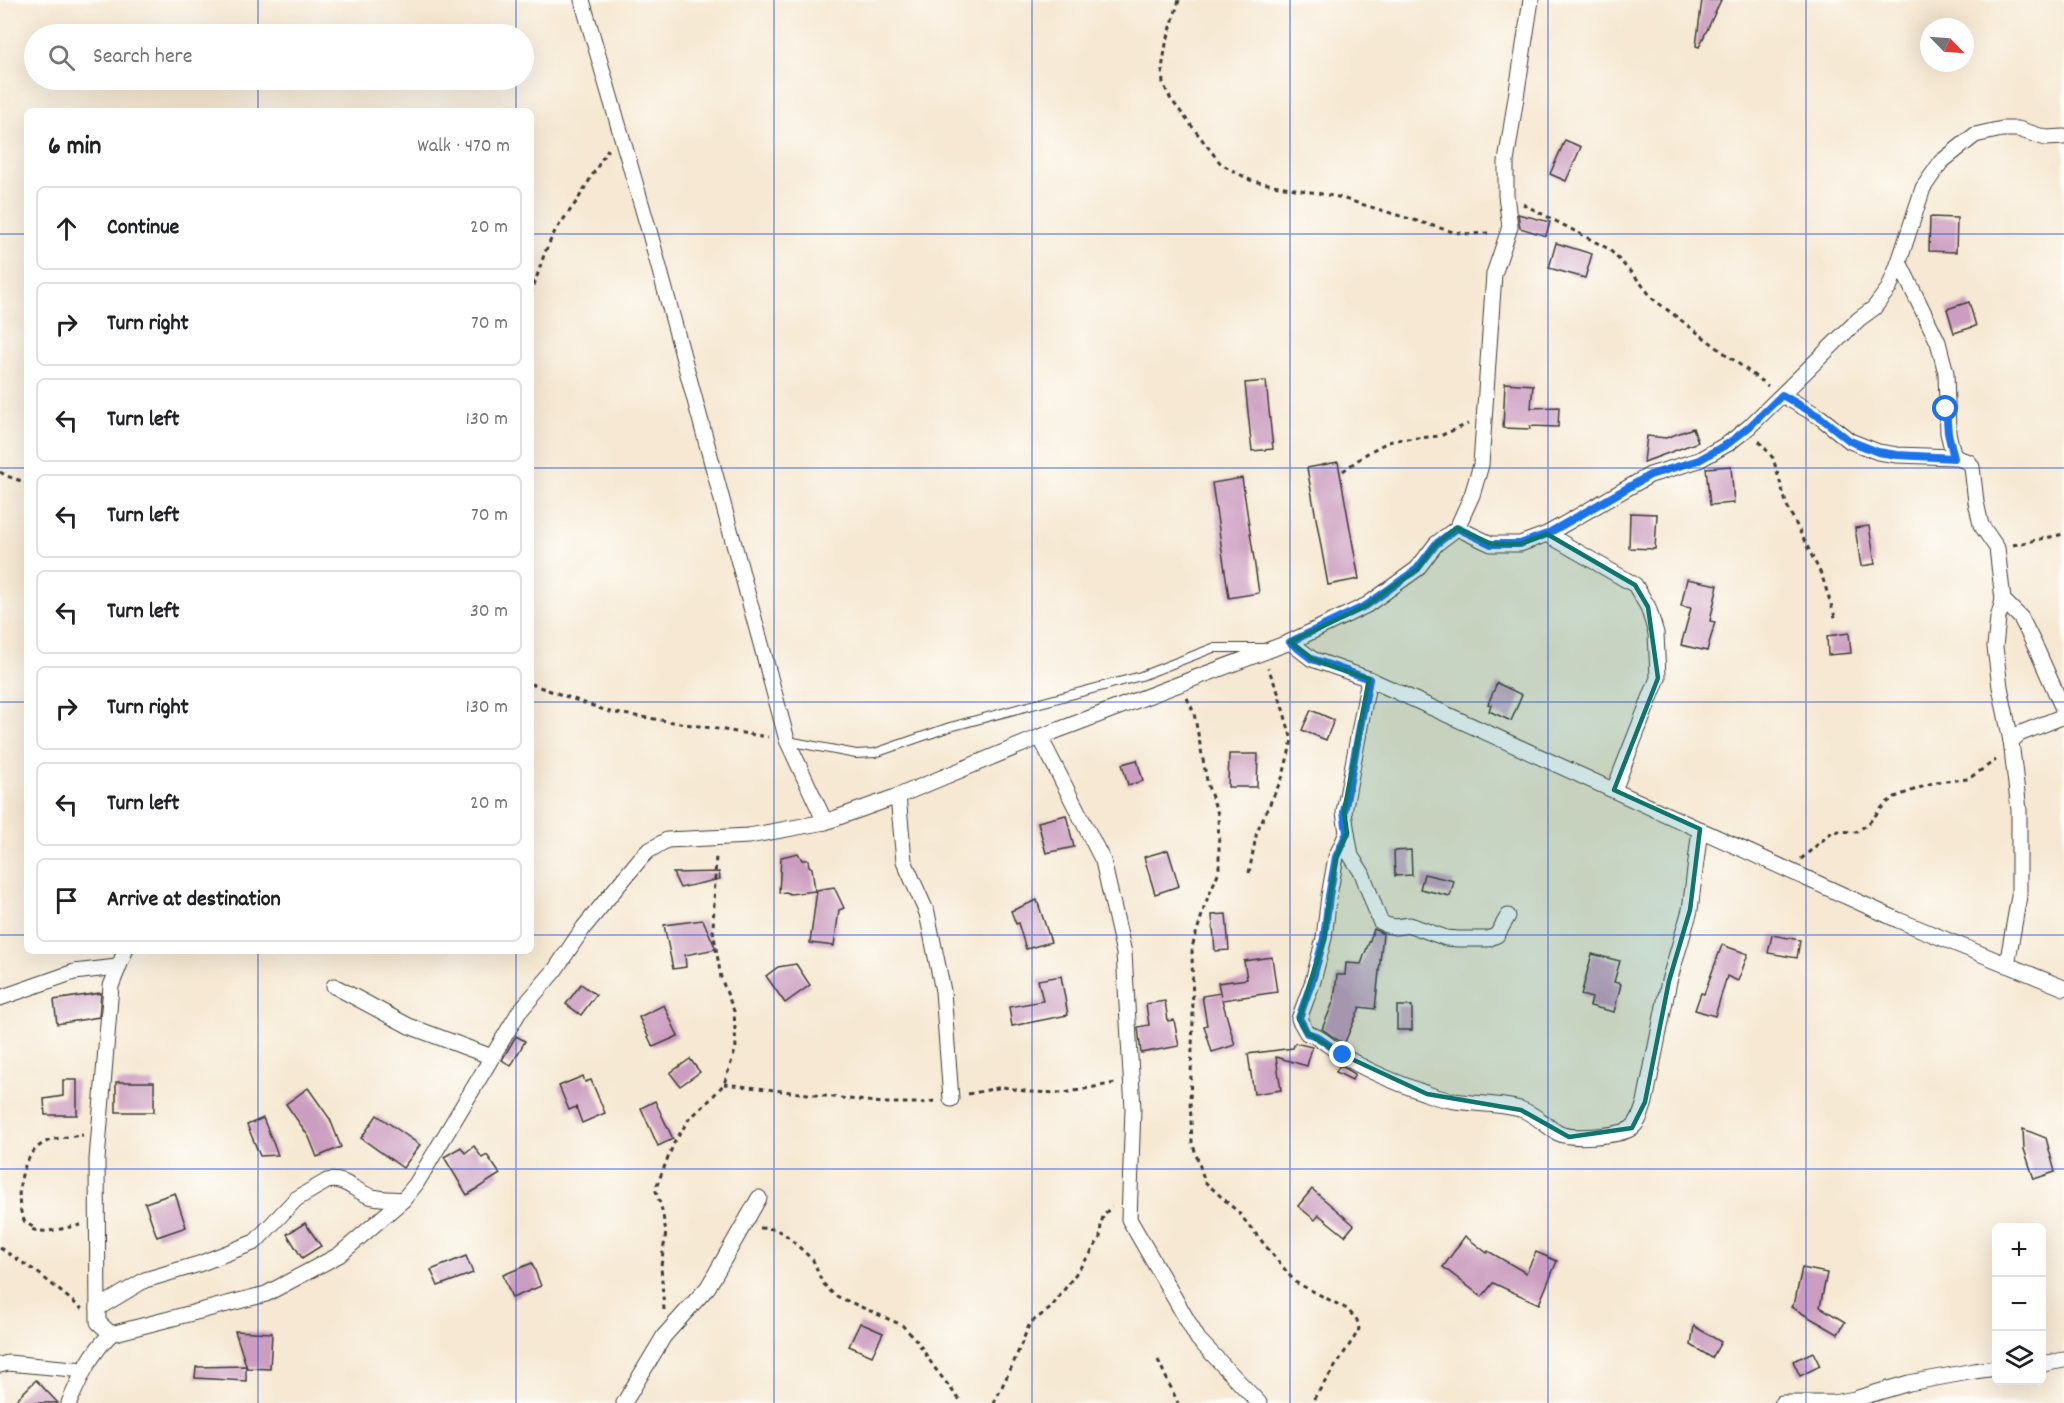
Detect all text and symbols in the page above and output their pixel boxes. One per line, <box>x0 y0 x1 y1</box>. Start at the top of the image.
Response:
north arrow <box>1920 18 1974 72</box>
search box <box>24 24 534 90</box>
icon: search <box>45 41 78 74</box>
text: Search here <box>93 42 192 73</box>
text: 6 min <box>48 129 101 166</box>
text: Walk · 470 m <box>417 133 510 161</box>
icon: ahead <box>50 212 83 245</box>
text: Continue <box>107 213 179 244</box>
text: 20 m <box>470 214 508 242</box>
icon: right <box>50 308 83 341</box>
text: Turn right <box>107 309 189 340</box>
text: 70 m <box>471 310 508 338</box>
route start <box>1932 395 1958 421</box>
icon: left <box>50 404 83 437</box>
text: Turn left <box>107 405 179 436</box>
text: 130 m <box>466 406 508 434</box>
icon: left <box>50 500 83 533</box>
text: Turn left <box>107 501 179 532</box>
text: 70 m <box>471 502 508 530</box>
icon: left <box>50 596 83 629</box>
text: Turn left <box>107 597 179 628</box>
text: 30 m <box>470 598 508 626</box>
icon: right <box>50 692 83 725</box>
text: Turn right <box>107 693 189 724</box>
text: 130 m <box>466 694 508 722</box>
icon: left <box>50 788 83 821</box>
text: Turn left <box>107 789 179 820</box>
text: 20 m <box>470 790 508 818</box>
icon: arrive <box>50 884 83 917</box>
text: Arrive at destination <box>107 885 281 916</box>
route end <box>1329 1041 1355 1067</box>
map controls <box>1992 1223 2046 1385</box>
button: + <box>1992 1223 2046 1277</box>
button: − <box>1992 1277 2046 1331</box>
button: layers <box>1992 1331 2046 1385</box>

